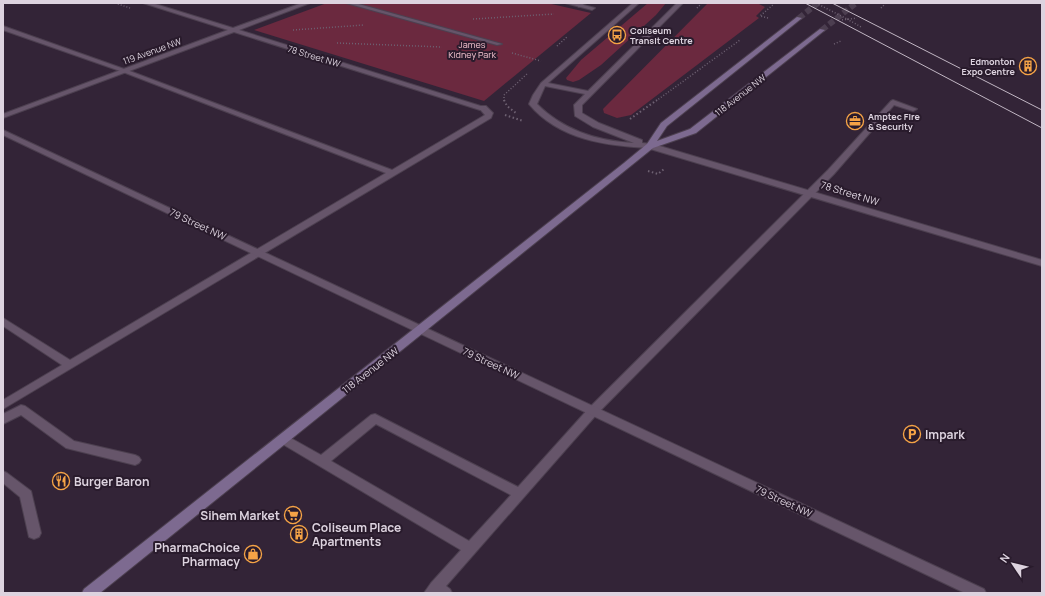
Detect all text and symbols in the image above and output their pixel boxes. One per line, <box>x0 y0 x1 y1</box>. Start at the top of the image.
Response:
place label: Coliseum Transit Centre <box>630 24 693 47</box>
bus stop icon: Coliseum Transit Centre <box>607 25 627 45</box>
street label: 119 Avenue NW <box>121 34 184 68</box>
park label: James Kidney Park <box>448 38 496 61</box>
street label: 78 Street NW <box>286 42 342 70</box>
place label: Edmonton Expo Centre <box>961 55 1016 78</box>
building icon: Edmonton Expo Centre <box>1018 56 1038 76</box>
street label: 118 Avenue NW <box>712 71 769 119</box>
place label: Amptec Fire & Security <box>868 110 920 133</box>
office icon: Amptec Fire & Security <box>845 111 865 131</box>
street label: 78 Street NW <box>819 177 882 209</box>
street label: 79 Street NW <box>167 205 229 243</box>
street label: 118 Avenue NW <box>339 343 402 396</box>
street label: 79 Street NW <box>460 344 522 382</box>
parking icon: Impark <box>902 424 922 444</box>
place label: Impark <box>925 426 965 443</box>
restaurant icon: Burger Baron <box>51 471 71 491</box>
place label: Burger Baron <box>74 473 150 490</box>
street label: 79 Street NW <box>753 482 815 520</box>
supermarket icon: Sihem Market <box>283 505 303 525</box>
place label: Sihem Market <box>200 507 280 524</box>
place label: Coliseum Place Apartments <box>312 519 401 550</box>
building icon: Coliseum Place Apartments <box>289 524 309 544</box>
place label: PharmaChoice Pharmacy <box>154 539 240 570</box>
shop icon: PharmaChoice Pharmacy <box>243 544 263 564</box>
north arrow <box>993 544 1033 584</box>
text: N <box>996 550 1013 566</box>

